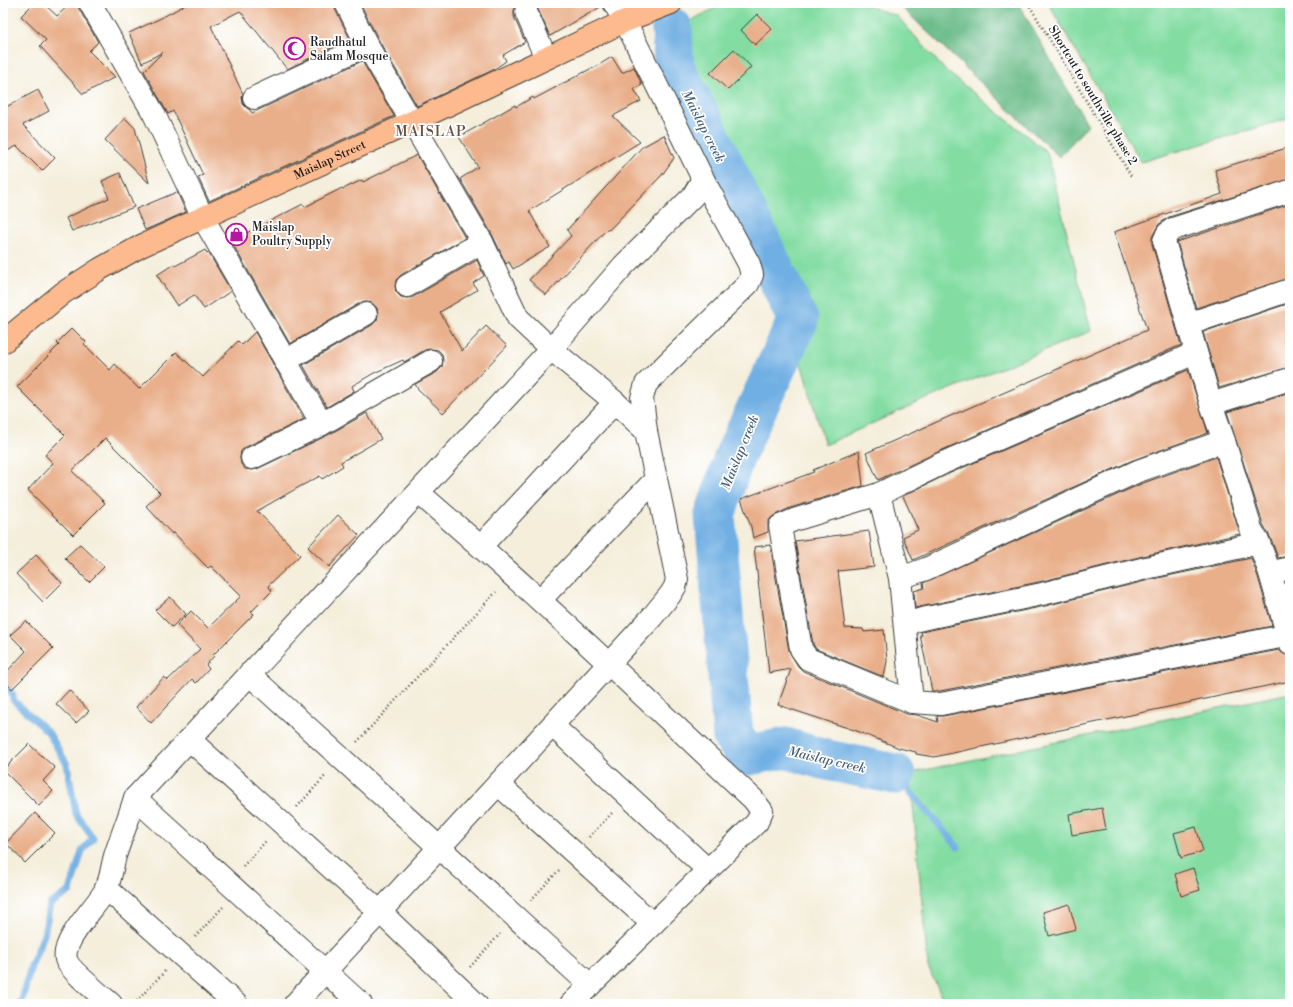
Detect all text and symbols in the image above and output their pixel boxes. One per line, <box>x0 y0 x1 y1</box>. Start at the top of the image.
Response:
street label: Shortcut to southville phase 2 <box>1045 23 1140 168</box>
place label: Raudhatul Salam Mosque <box>310 35 389 64</box>
mosque icon: Raudhatul Salam Mosque <box>281 36 307 62</box>
water label: Maislap creek <box>678 87 728 166</box>
district label: MAISLAP <box>395 123 467 141</box>
street label: Maislap Street <box>291 137 369 183</box>
place label: Maislap Poultry Supply <box>252 220 332 249</box>
shop icon: Maislap Poultry Supply <box>223 221 249 247</box>
water label: Maislap creek <box>718 412 762 492</box>
water label: Maislap creek <box>786 743 867 777</box>

